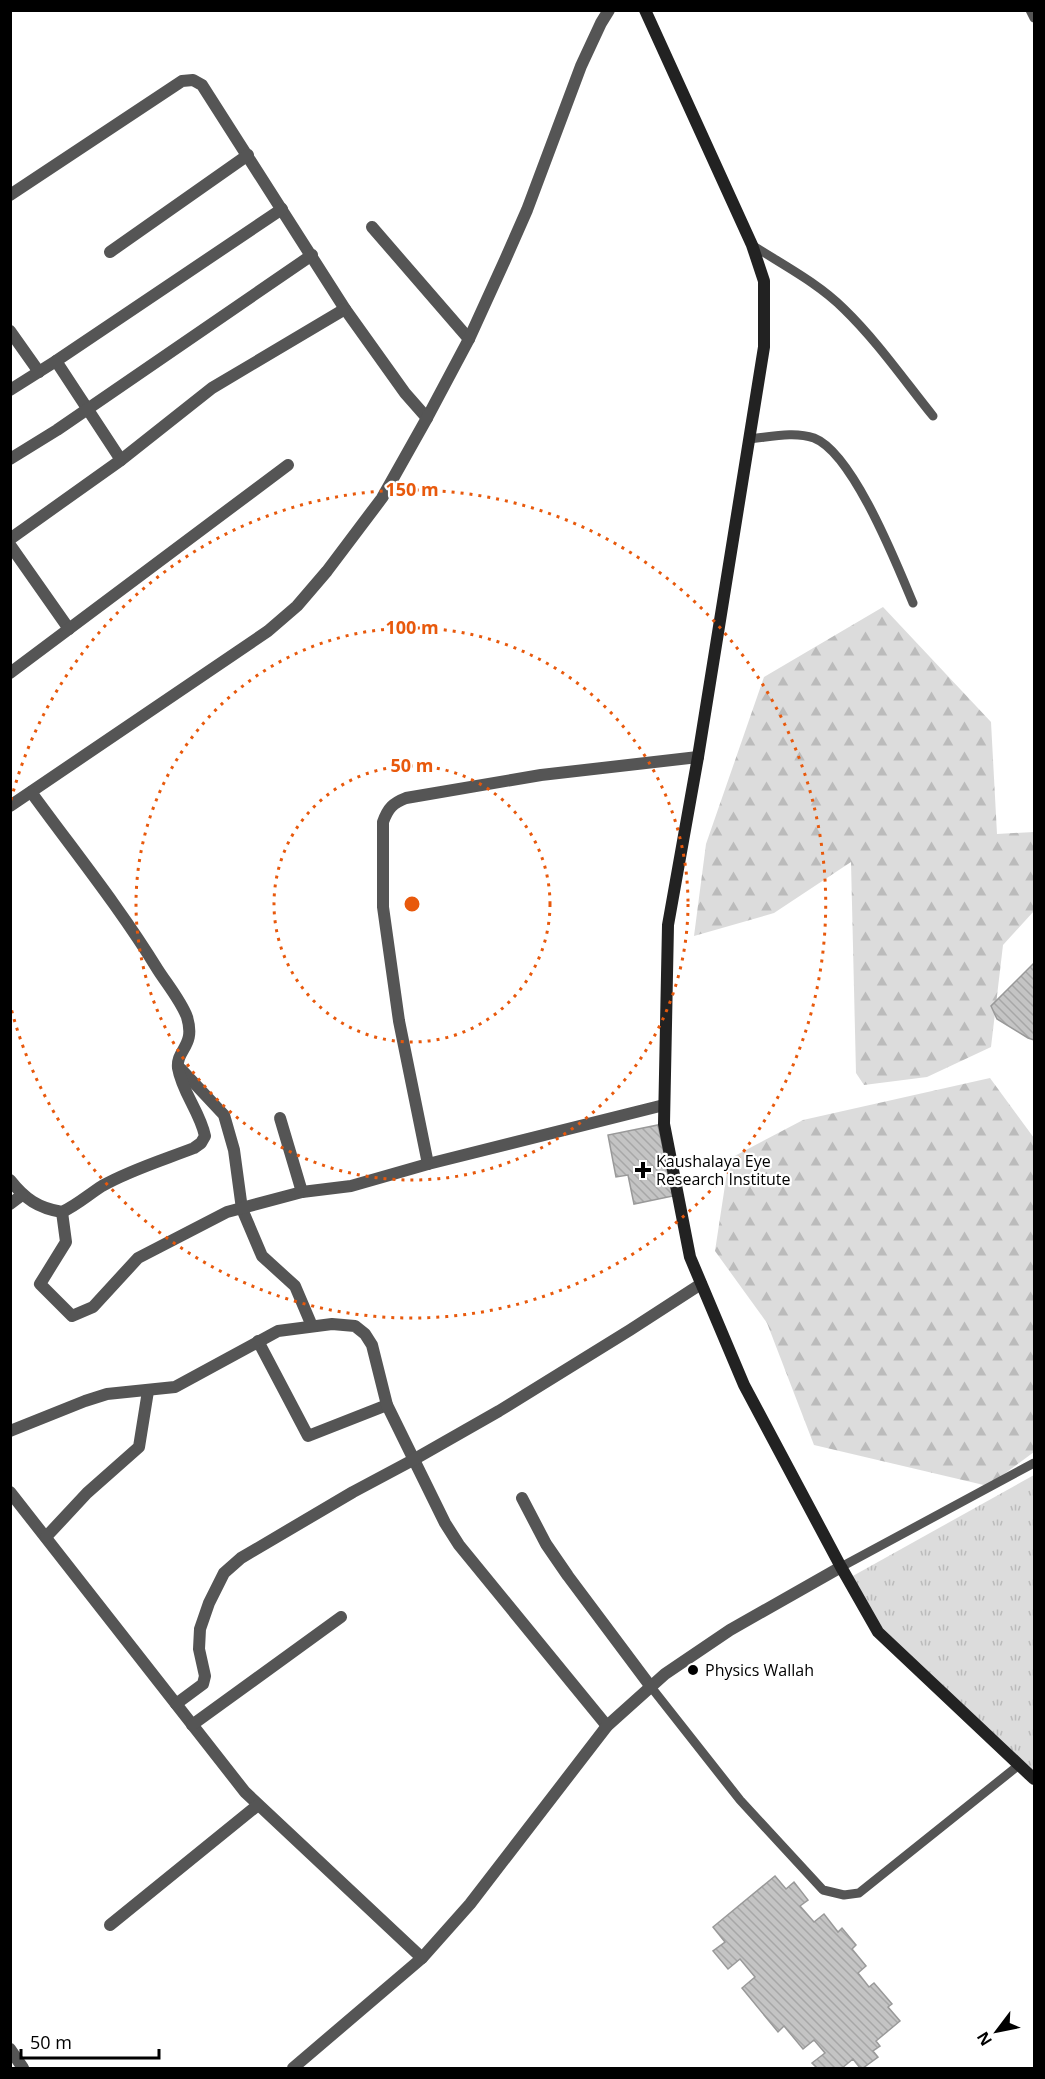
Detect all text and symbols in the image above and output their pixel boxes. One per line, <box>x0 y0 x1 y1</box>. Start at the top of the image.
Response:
text: 150 m <box>385 477 439 501</box>
text: 100 m <box>385 615 439 639</box>
text: 50 m <box>391 753 433 777</box>
centre of rings <box>402 894 422 914</box>
place label: Kaushalaya Eye Research Institute <box>656 1150 790 1190</box>
marker: Kaushalaya Eye Research Institute <box>634 1161 652 1179</box>
place label: Physics Wallah <box>705 1659 814 1681</box>
marker: Physics Wallah <box>686 1663 700 1677</box>
north arrow <box>967 2001 1027 2061</box>
scale bar <box>21 2022 159 2060</box>
text: N <box>972 2028 997 2050</box>
text: 50 m <box>30 2030 72 2054</box>

